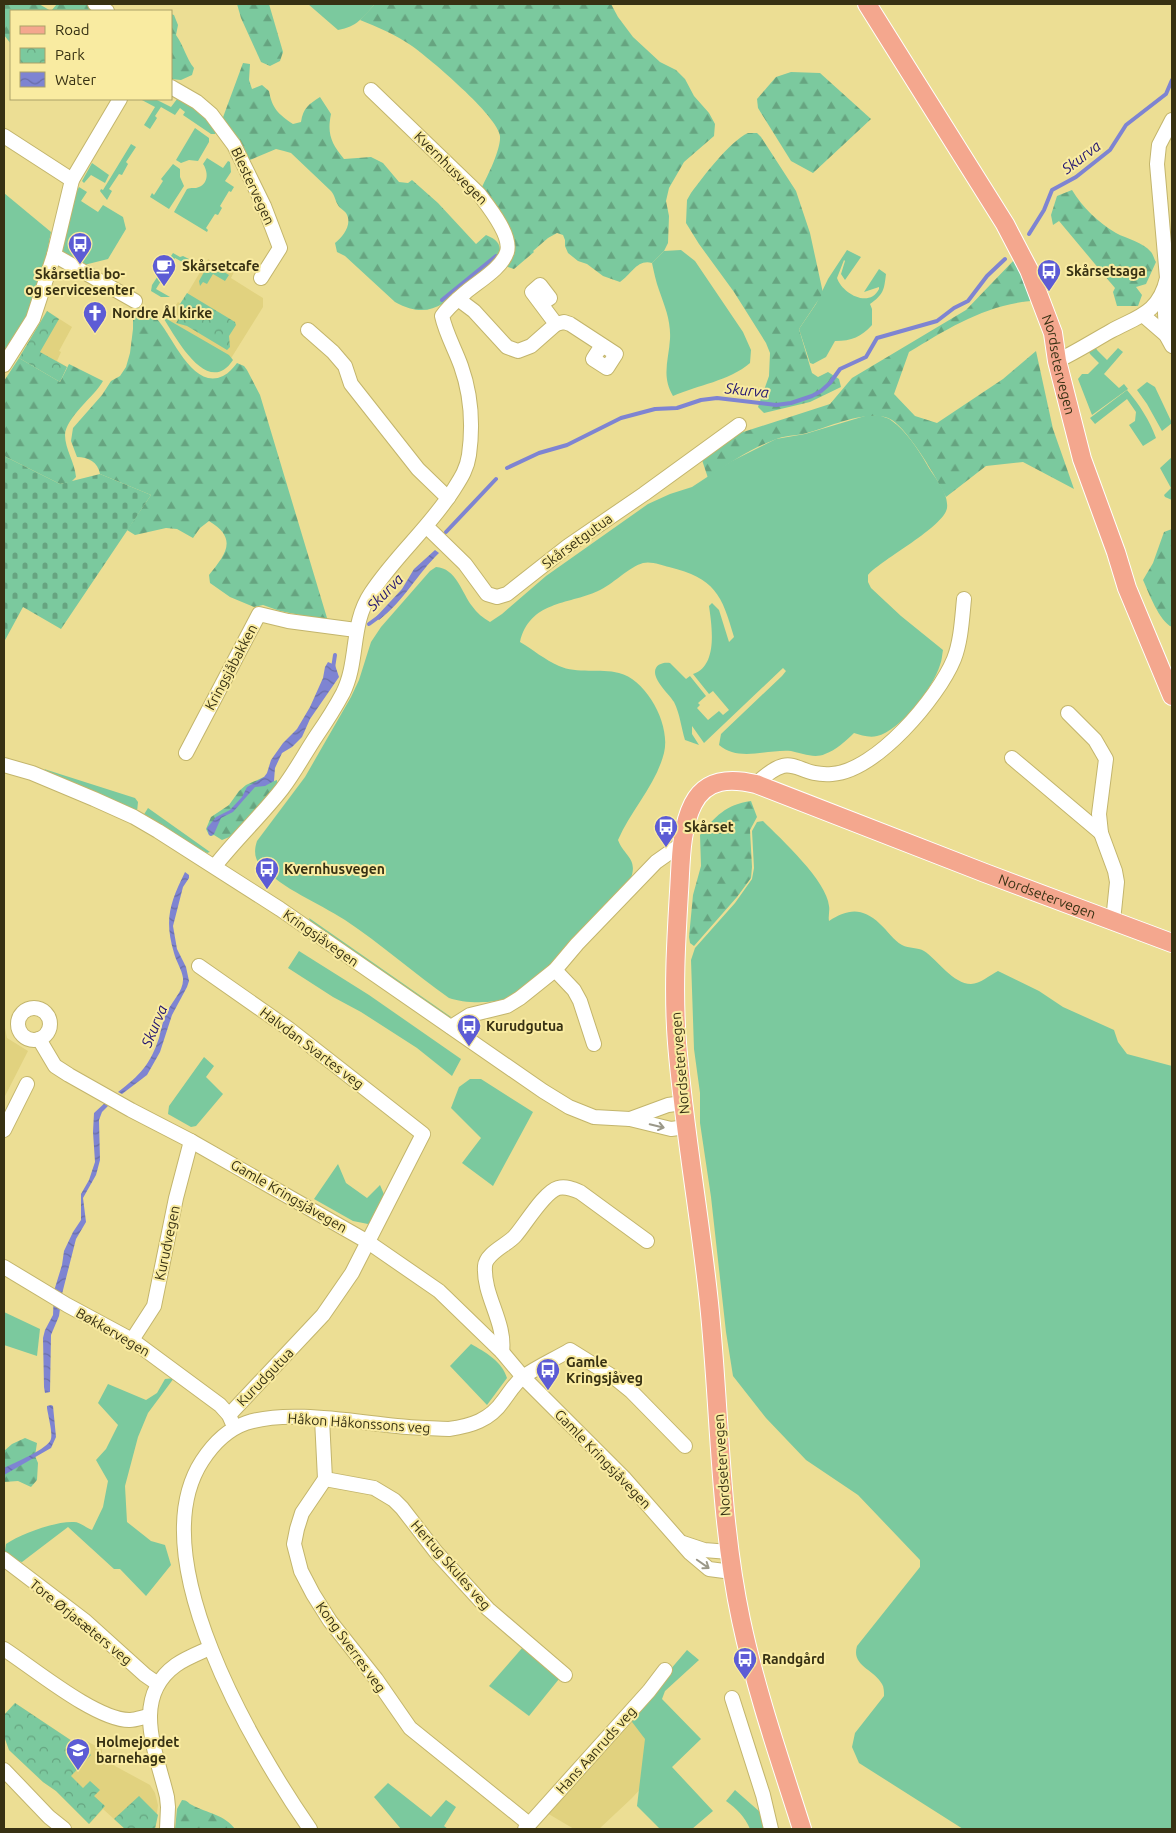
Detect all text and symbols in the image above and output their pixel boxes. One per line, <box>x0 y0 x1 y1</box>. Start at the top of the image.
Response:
legend <box>10 10 172 100</box>
text: Road <box>55 21 90 38</box>
text: Park <box>55 46 85 63</box>
text: Water <box>55 71 96 88</box>
street label: Kvernhusvegen <box>411 128 491 208</box>
water label: Skurva <box>1057 137 1104 178</box>
street label: Blestervegen <box>228 145 278 227</box>
bus stop icon: Skårsetlia bo- og servicesenter <box>67 231 93 265</box>
cafe icon: Skårsetcafe <box>151 253 177 287</box>
place label: Skårsetcafe <box>182 258 260 274</box>
bus stop icon: Skårsetsaga <box>1036 258 1062 292</box>
place label: Skårsetsaga <box>1066 263 1146 279</box>
place label: Skårsetlia bo- og servicesenter <box>25 266 135 298</box>
church icon: Nordre Ål kirke <box>82 300 108 334</box>
place label: Nordre Ål kirke <box>112 305 212 321</box>
street label: Nordsetervegen <box>1039 312 1078 416</box>
water label: Skurva <box>723 379 770 401</box>
street label: Skårsetgutua <box>539 510 615 572</box>
water label: Skurva <box>363 570 406 615</box>
street label: Kringsjåbakken <box>202 621 260 713</box>
bus stop icon: Skårset <box>653 814 679 848</box>
place label: Skårset <box>684 819 734 835</box>
bus stop icon: Kvernhusvegen <box>254 856 280 890</box>
place label: Kvernhusvegen <box>284 861 385 877</box>
street label: Nordsetervegen <box>996 871 1098 922</box>
street label: Kringsjåvegen <box>280 906 362 970</box>
water label: Skurva <box>137 1002 170 1051</box>
street label: Halvdan Svartes veg <box>257 1004 367 1092</box>
street label: Nordsetervegen <box>668 1011 692 1115</box>
bus stop icon: Kurudgutua <box>456 1013 482 1047</box>
place label: Kurudgutua <box>486 1018 564 1034</box>
one-way arrow <box>649 1122 665 1131</box>
street label: Gamle Kringsjåvegen <box>228 1156 350 1236</box>
street label: Kurudvegen <box>151 1204 183 1282</box>
street label: Bøkkervegen <box>73 1304 153 1360</box>
street label: Kurudgutua <box>233 1345 297 1409</box>
place label: Gamle Kringsjåveg <box>566 1354 643 1386</box>
bus stop icon: Gamle Kringsjåveg <box>535 1357 561 1391</box>
street label: Gamle Kringsjåvegen <box>552 1406 654 1512</box>
street label: Håkon Håkonssons veg <box>287 1410 431 1436</box>
street label: Nordsetervegen <box>710 1413 734 1517</box>
street label: Hertug Skules veg <box>408 1517 494 1613</box>
one-way arrow <box>696 1559 710 1569</box>
street label: Tore Ørjasæters veg <box>27 1576 135 1668</box>
street label: Kong Sverres veg <box>313 1599 389 1695</box>
bus stop icon: Randgård <box>732 1646 758 1680</box>
place label: Randgård <box>762 1651 825 1667</box>
street label: Hans Aanruds veg <box>553 1703 639 1797</box>
place label: Holmejordet barnehage <box>96 1734 179 1766</box>
school or university icon: Holmejordet barnehage <box>65 1737 91 1771</box>

